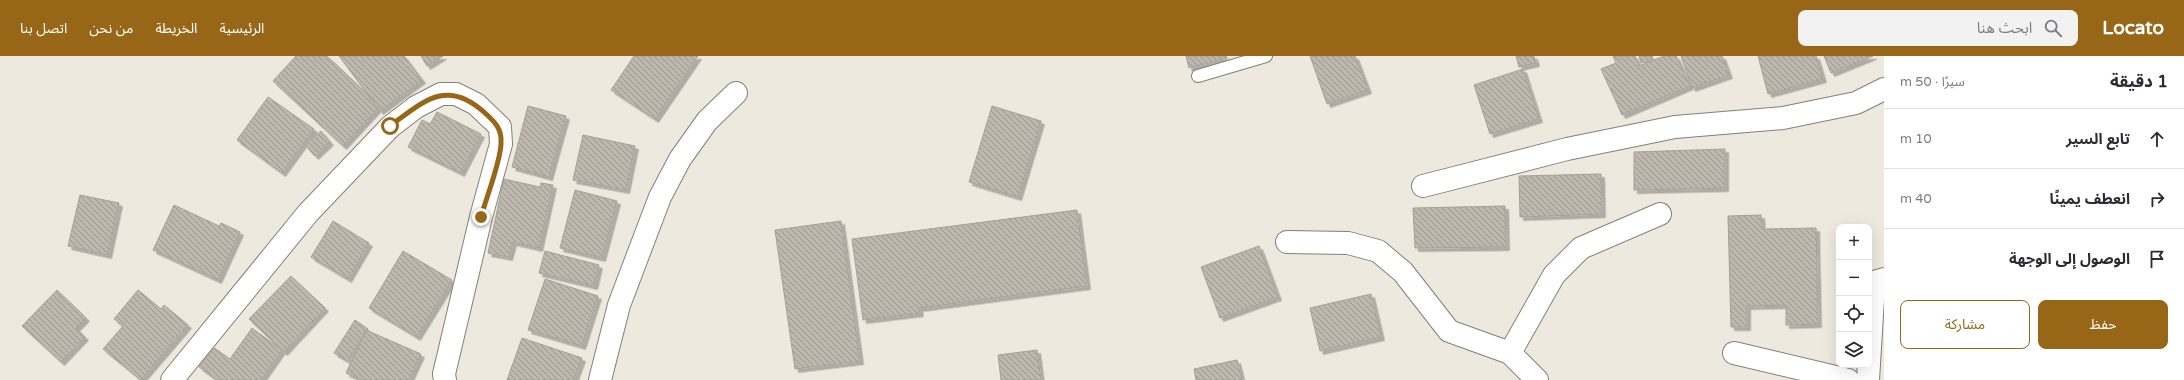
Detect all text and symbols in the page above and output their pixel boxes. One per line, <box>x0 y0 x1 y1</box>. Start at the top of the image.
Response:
search box <box>1798 10 2078 46</box>
icon: search <box>2042 17 2064 39</box>
text: Locato <box>2102 17 2164 39</box>
text: ابحث هنا <box>1977 19 2032 37</box>
text: اتصل بنا <box>20 20 67 37</box>
text: من نحن <box>89 20 133 37</box>
text: الخريطة <box>155 20 197 37</box>
text: الرئيسية <box>219 20 264 37</box>
text: 1 دقيقة <box>2110 71 2168 92</box>
text: سيرًا · 50 m <box>1900 74 1965 90</box>
route start <box>381 117 399 135</box>
icon: ahead <box>2146 128 2168 150</box>
text: تابع السير <box>2066 130 2130 148</box>
text: 10 m <box>1900 131 1932 147</box>
icon: right <box>2146 188 2168 210</box>
text: انعطف يمينًا <box>2049 190 2130 208</box>
text: 40 m <box>1900 191 1932 207</box>
route end <box>472 208 490 226</box>
map controls <box>1836 224 1872 368</box>
button: + <box>1836 224 1872 260</box>
icon: arrive <box>2146 248 2168 270</box>
text: الوصول إلى الوجهة <box>2009 250 2130 268</box>
button: − <box>1836 260 1872 296</box>
button: locate <box>1836 296 1872 332</box>
button: مشاركة <box>1900 300 2030 349</box>
button: حفظ <box>2038 300 2168 349</box>
button: layers <box>1836 332 1872 368</box>

